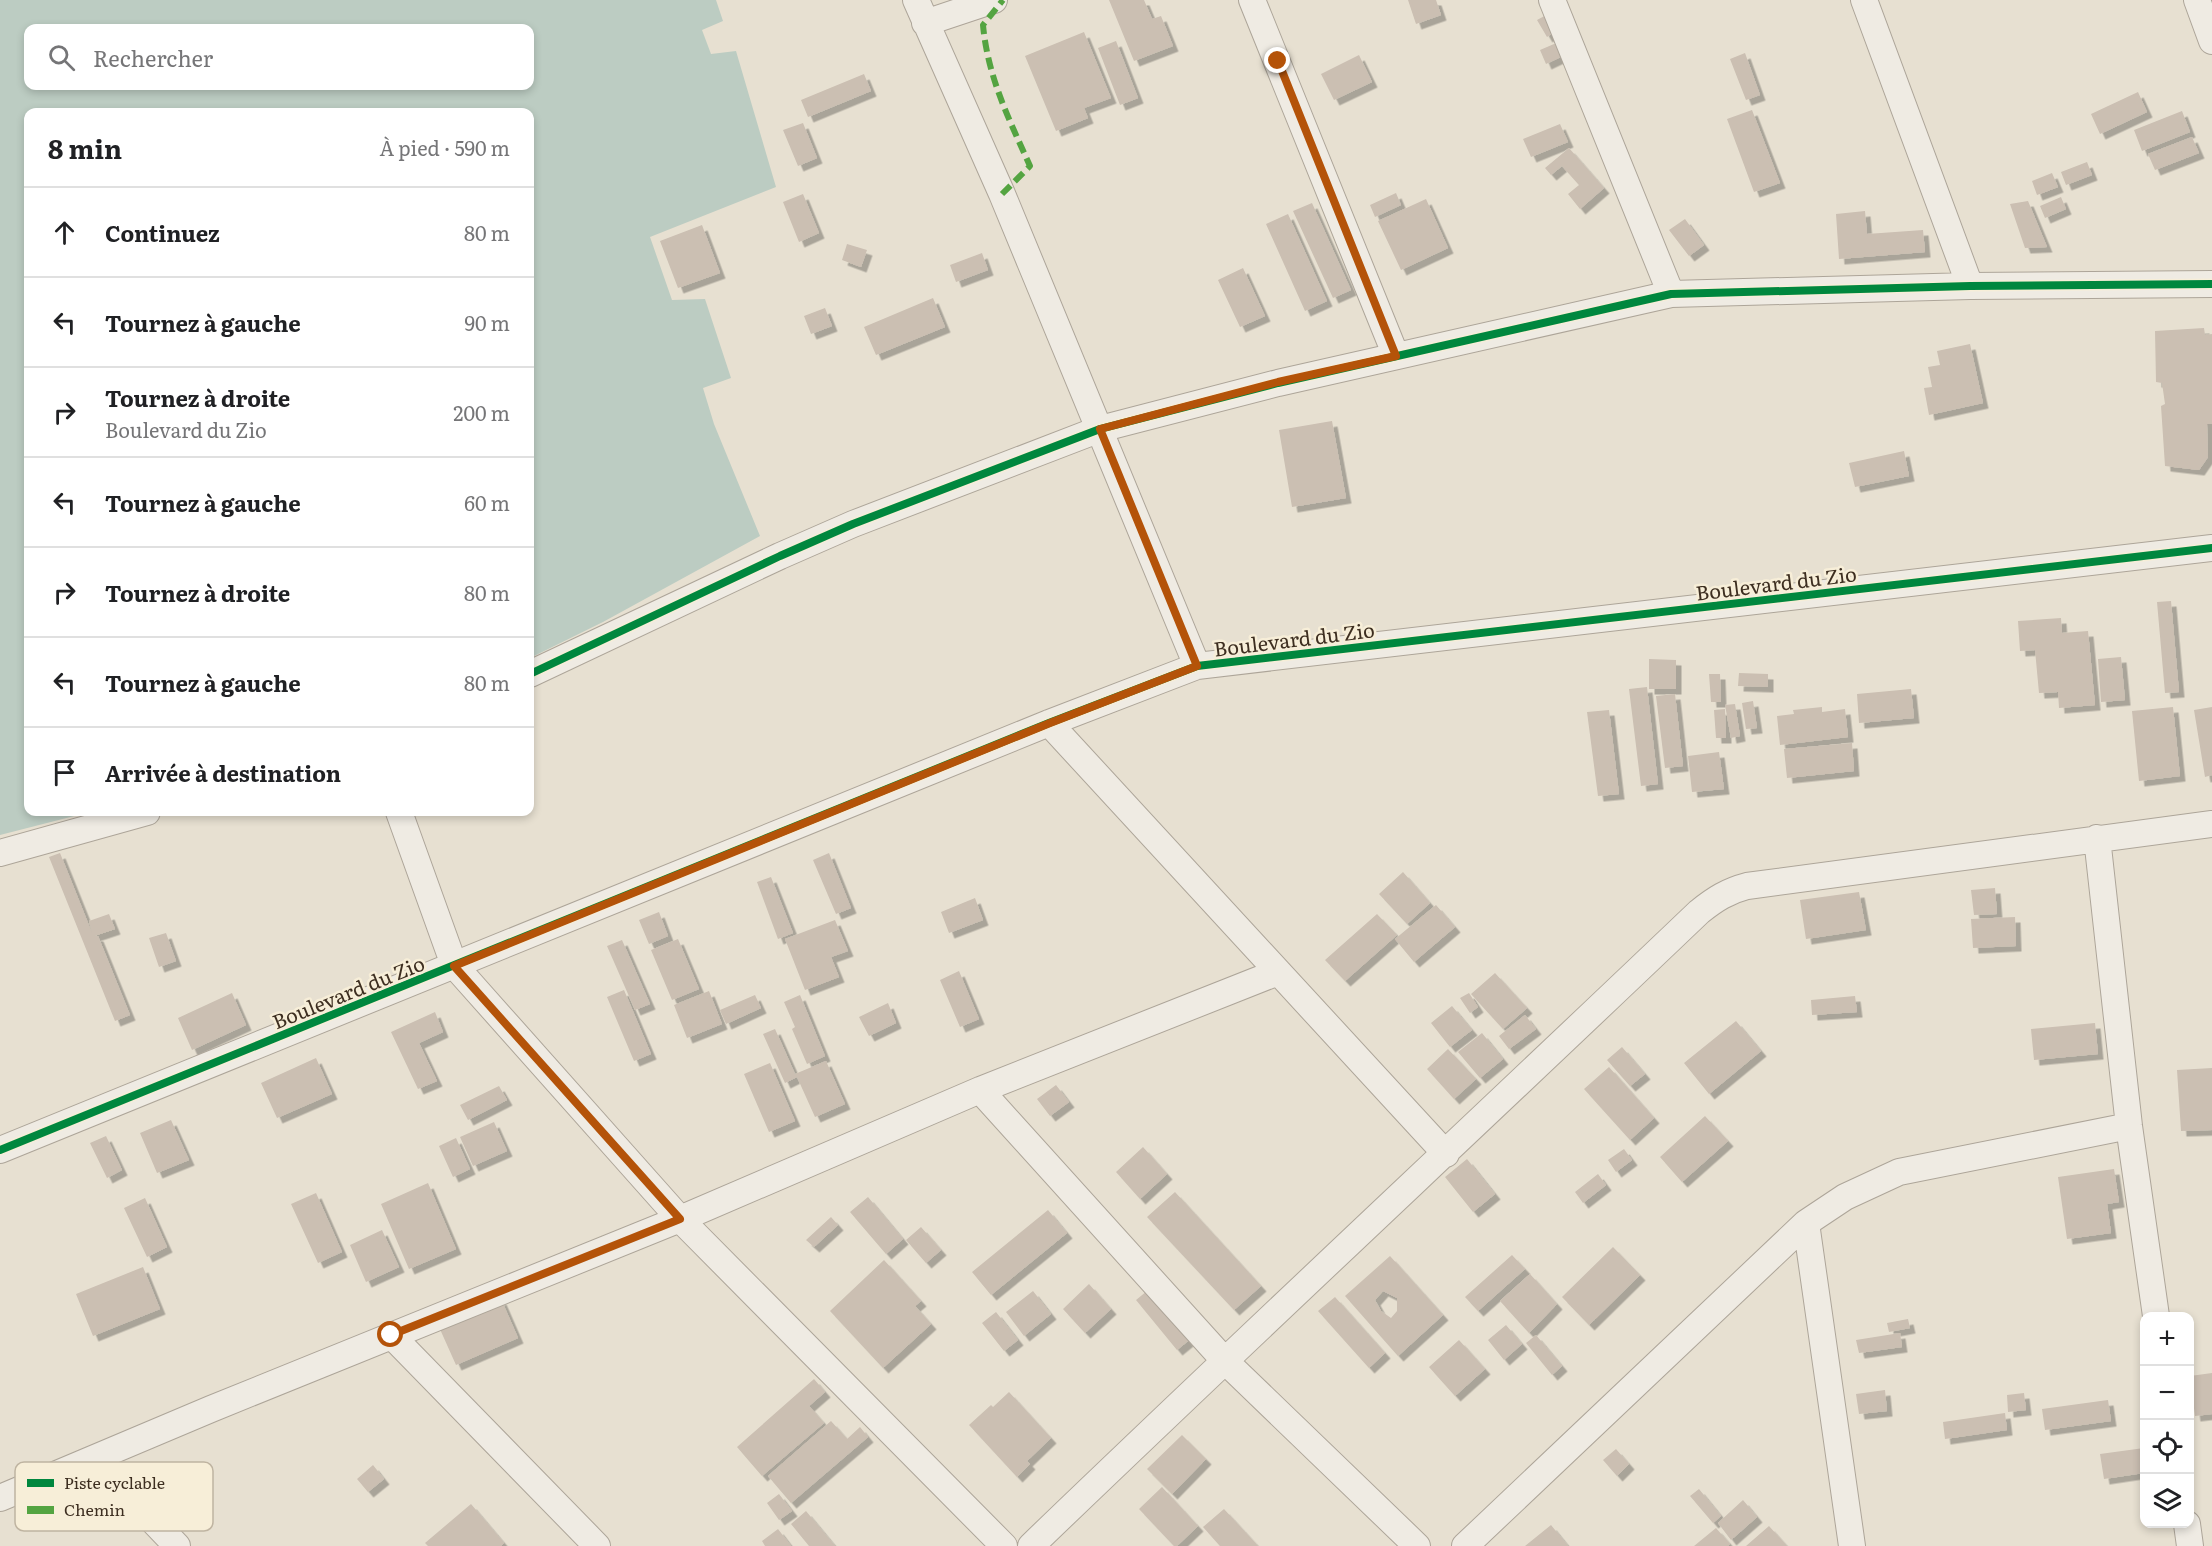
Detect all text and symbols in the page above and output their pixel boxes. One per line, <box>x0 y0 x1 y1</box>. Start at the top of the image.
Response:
search box <box>24 24 534 90</box>
icon: search <box>45 41 78 74</box>
text: Rechercher <box>93 41 213 74</box>
route end <box>1264 47 1290 73</box>
text: 8 min <box>48 128 122 167</box>
text: À pied · 590 m <box>379 132 510 162</box>
icon: ahead <box>48 216 81 249</box>
text: Continuez <box>105 216 220 249</box>
text: 80 m <box>464 217 510 247</box>
icon: left <box>48 306 81 339</box>
text: Tournez à gauche <box>105 306 301 339</box>
text: 90 m <box>465 307 510 337</box>
text: Tournez à droite <box>105 381 290 414</box>
icon: right <box>48 396 81 429</box>
text: 200 m <box>453 397 510 427</box>
text: Boulevard du Zio <box>105 414 267 444</box>
icon: left <box>48 486 81 519</box>
text: Tournez à gauche <box>105 486 301 519</box>
text: 60 m <box>464 487 510 517</box>
street label: Boulevard du Zio <box>1694 557 1858 607</box>
icon: right <box>48 576 81 609</box>
text: Tournez à droite <box>105 576 290 609</box>
text: 80 m <box>464 577 510 607</box>
street label: Boulevard du Zio <box>1212 613 1376 663</box>
icon: left <box>48 666 81 699</box>
text: Tournez à gauche <box>105 666 301 699</box>
text: 80 m <box>464 667 510 697</box>
icon: arrive <box>48 756 81 789</box>
text: Arrivée à destination <box>105 756 341 789</box>
street label: Boulevard du Zio <box>267 947 429 1035</box>
map controls <box>2140 1312 2194 1528</box>
button: + <box>2140 1312 2194 1366</box>
route start <box>377 1321 403 1347</box>
button: − <box>2140 1366 2194 1420</box>
button: locate <box>2140 1420 2194 1474</box>
legend <box>15 1462 213 1531</box>
text: Piste cyclable <box>64 1470 165 1494</box>
button: layers <box>2140 1474 2194 1528</box>
text: Chemin <box>64 1497 126 1521</box>

